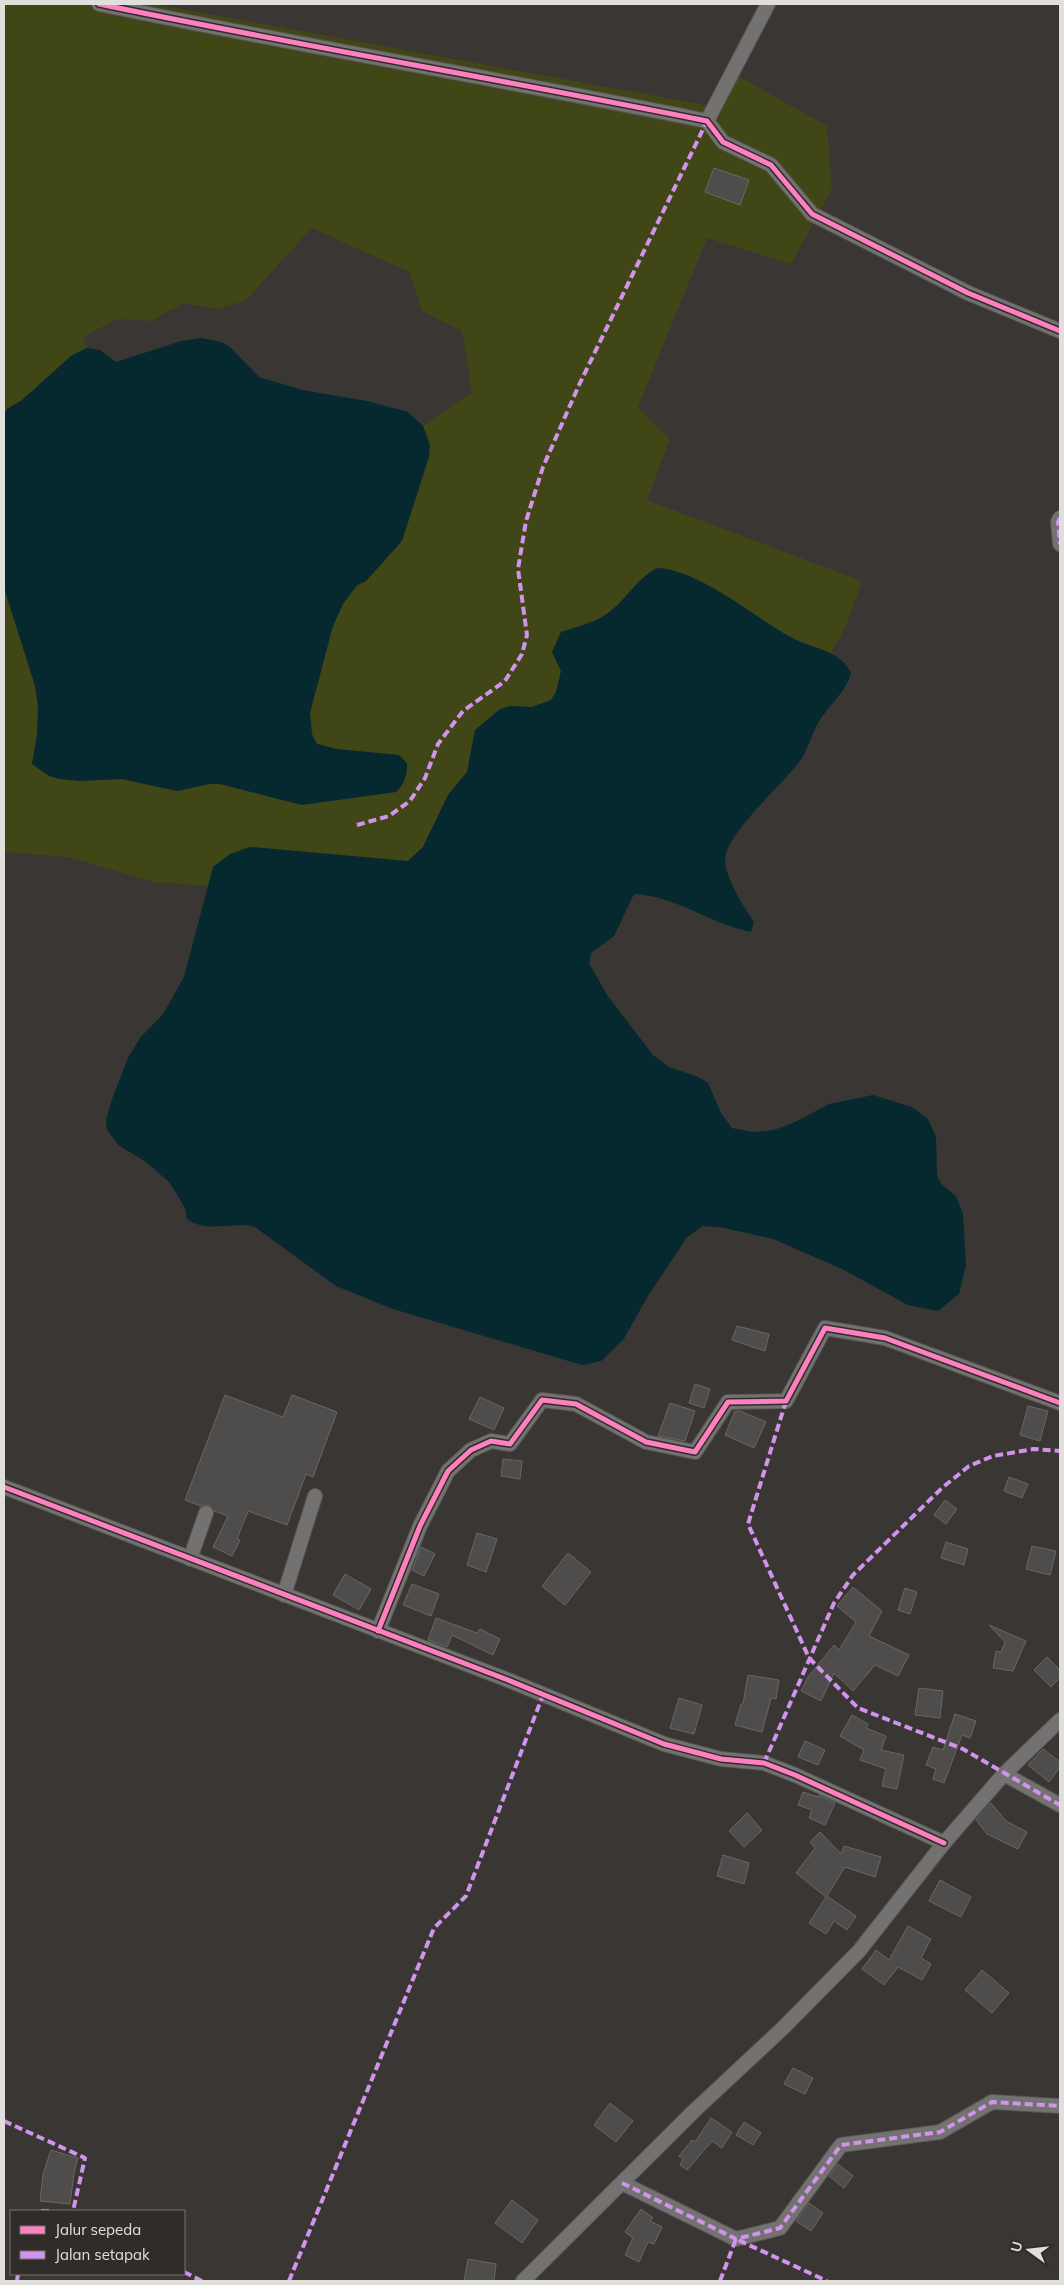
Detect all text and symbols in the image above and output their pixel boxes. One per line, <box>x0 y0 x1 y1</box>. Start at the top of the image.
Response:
legend <box>10 2210 185 2275</box>
text: Jalur sepeda <box>55 2220 141 2239</box>
north arrow <box>1004 2225 1054 2275</box>
text: U <box>1006 2239 1026 2254</box>
text: Jalan setapak <box>55 2245 150 2264</box>

